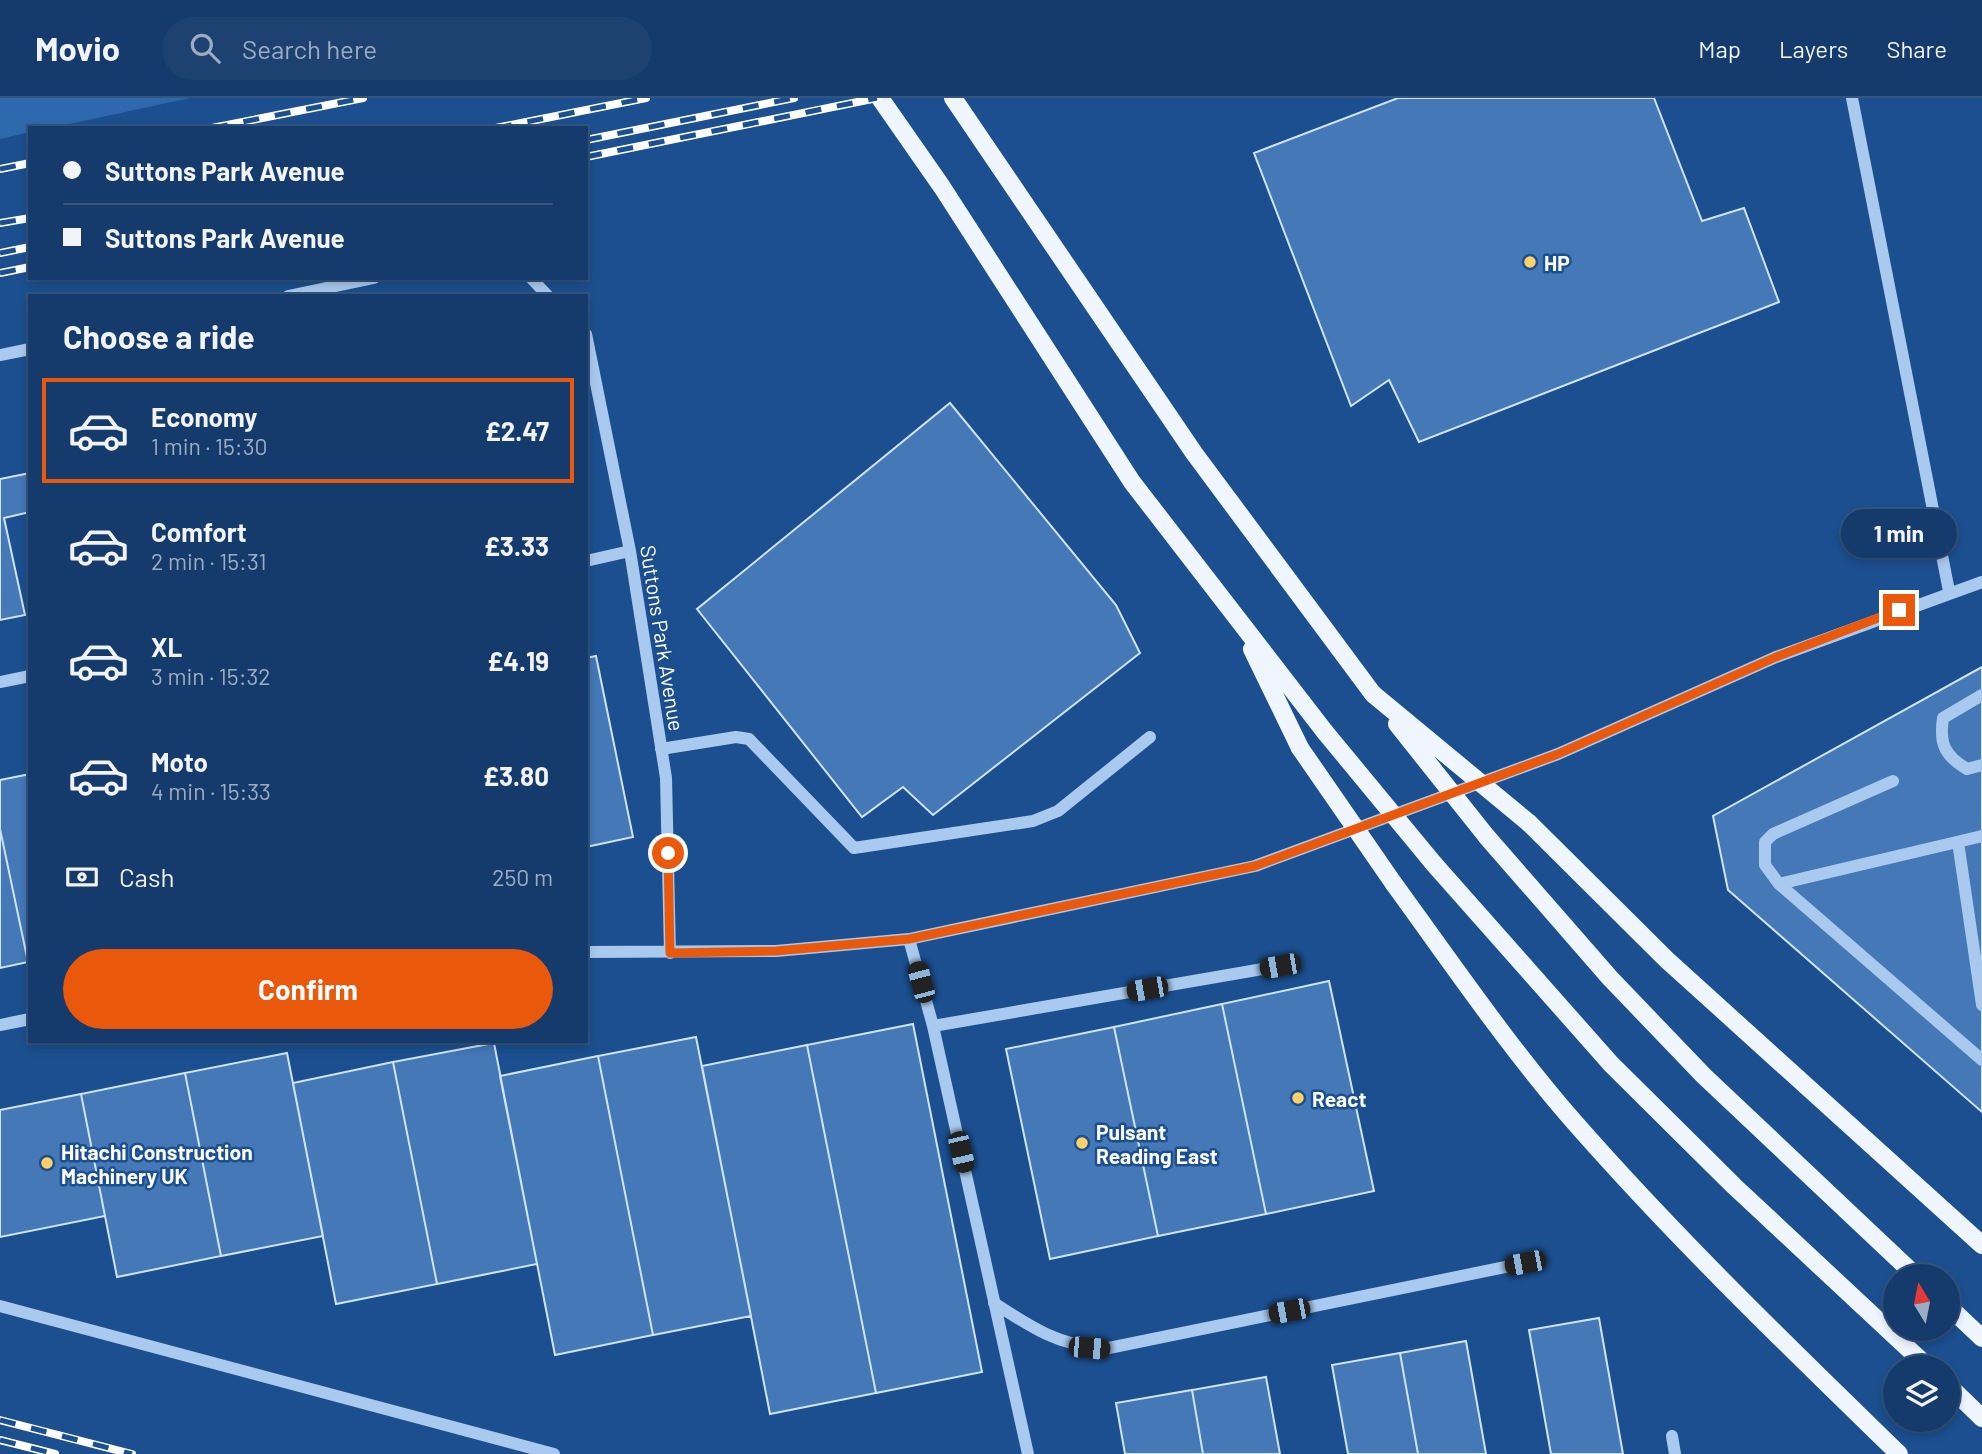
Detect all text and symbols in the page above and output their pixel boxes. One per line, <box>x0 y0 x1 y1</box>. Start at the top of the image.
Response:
search box <box>162 17 652 80</box>
text: Movio <box>35 28 120 68</box>
icon: search <box>186 29 224 67</box>
text: Search here <box>242 33 377 64</box>
text: Map <box>1698 34 1741 63</box>
text: Layers <box>1779 34 1848 63</box>
text: Share <box>1886 34 1947 63</box>
text: Suttons Park Avenue <box>105 155 345 186</box>
text: Suttons Park Avenue <box>105 222 345 253</box>
place label: HP <box>1544 250 1570 275</box>
marker: HP <box>1522 254 1538 270</box>
text: Choose a ride <box>63 317 255 355</box>
icon: car <box>67 399 130 462</box>
text: Economy <box>151 401 257 432</box>
text: £2.47 <box>485 415 549 446</box>
text: 1 min · 15:30 <box>151 432 267 460</box>
callout: 1 min <box>1841 508 1957 558</box>
icon: car <box>67 514 130 577</box>
text: Comfort <box>151 516 247 547</box>
text: 1 min <box>1874 519 1924 547</box>
text: £3.33 <box>484 530 549 561</box>
street label: Suttons Park Avenue <box>636 543 690 733</box>
text: 2 min · 15:31 <box>151 547 267 575</box>
route end <box>1883 594 1915 626</box>
icon: car <box>67 629 130 692</box>
text: XL <box>151 631 182 662</box>
text: £4.19 <box>487 645 549 676</box>
text: 3 min · 15:32 <box>151 662 271 690</box>
icon: car <box>67 744 130 807</box>
text: Moto <box>151 746 208 777</box>
text: £3.80 <box>483 760 549 791</box>
text: 4 min · 15:33 <box>151 777 271 805</box>
route start <box>652 837 684 869</box>
icon: cash <box>63 858 101 896</box>
text: Cash <box>119 861 174 892</box>
text: 250 m <box>492 863 553 891</box>
button: Confirm <box>63 949 553 1029</box>
car <box>1258 952 1303 980</box>
car <box>906 959 937 1005</box>
car <box>1125 975 1170 1003</box>
place label: React <box>1312 1086 1366 1111</box>
marker: React <box>1290 1090 1306 1106</box>
place label: Pulsant Reading East <box>1096 1119 1218 1168</box>
car <box>947 1129 976 1175</box>
marker: Pulsant Reading East <box>1074 1135 1090 1151</box>
place label: Hitachi Construction Machinery UK <box>61 1139 253 1188</box>
marker: Hitachi Construction Machinery UK <box>39 1155 55 1171</box>
car <box>1503 1249 1548 1277</box>
north arrow <box>1883 1264 1960 1340</box>
map controls <box>1883 1264 1960 1432</box>
car <box>1267 1297 1312 1325</box>
car <box>1068 1336 1111 1360</box>
button: layers <box>1883 1355 1960 1432</box>

